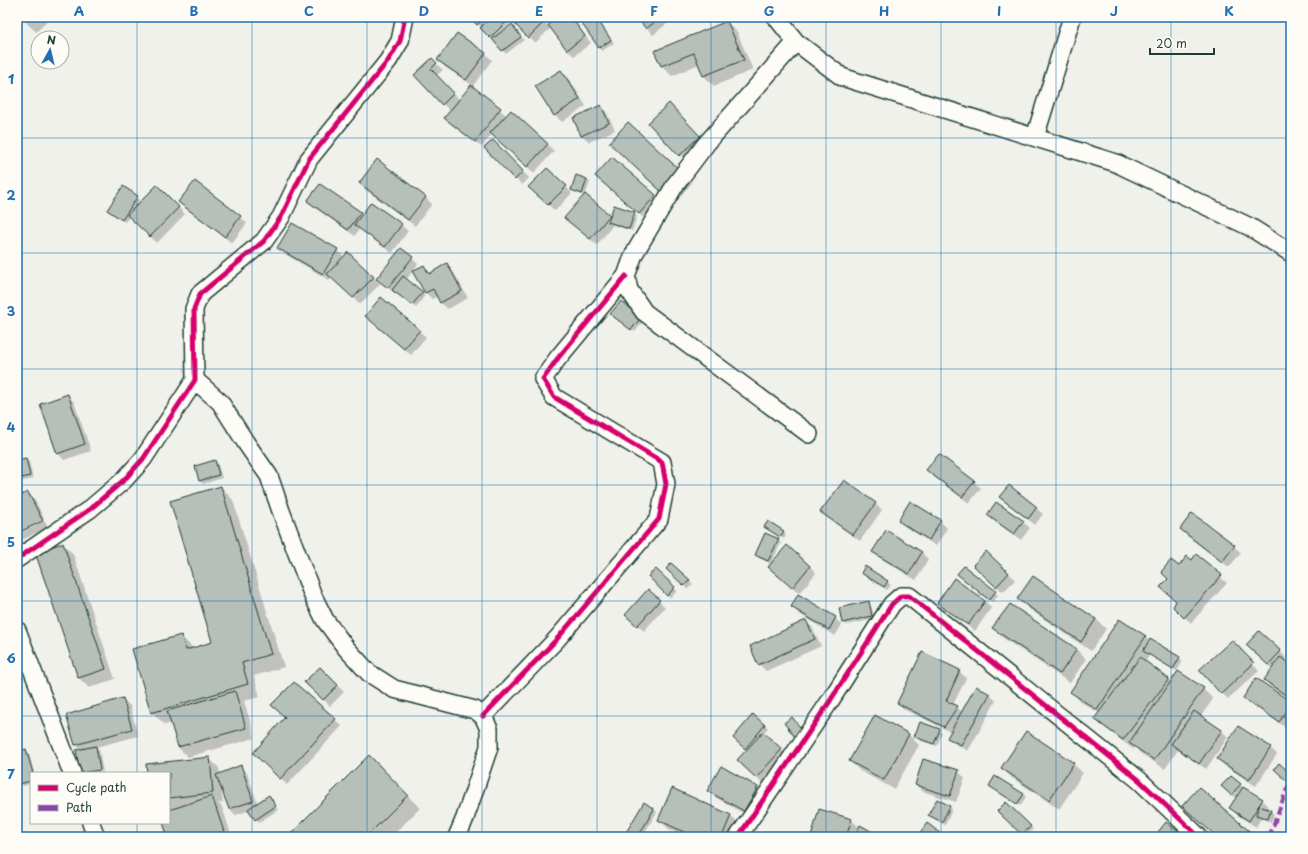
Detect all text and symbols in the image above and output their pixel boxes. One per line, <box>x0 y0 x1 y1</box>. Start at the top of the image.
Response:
text: A <box>74 1 84 20</box>
text: B <box>190 1 199 20</box>
text: C <box>304 1 314 20</box>
text: D <box>419 1 429 20</box>
text: E <box>535 1 543 20</box>
text: F <box>650 1 658 20</box>
text: G <box>764 1 774 20</box>
text: H <box>879 1 889 20</box>
text: I <box>997 1 1001 20</box>
text: J <box>1110 1 1118 20</box>
text: K <box>1224 1 1234 20</box>
north arrow <box>30 30 70 70</box>
scale bar <box>1150 30 1214 56</box>
text: N <box>46 31 57 49</box>
text: 20 m <box>1156 34 1187 52</box>
text: 1 <box>8 69 14 88</box>
text: 2 <box>6 185 16 204</box>
text: 3 <box>7 301 16 320</box>
text: 4 <box>7 417 16 436</box>
text: 5 <box>7 532 15 551</box>
text: 6 <box>6 648 16 667</box>
text: 7 <box>7 764 15 783</box>
legend <box>30 772 170 824</box>
text: Cycle path <box>66 778 127 796</box>
text: Path <box>66 798 92 816</box>

